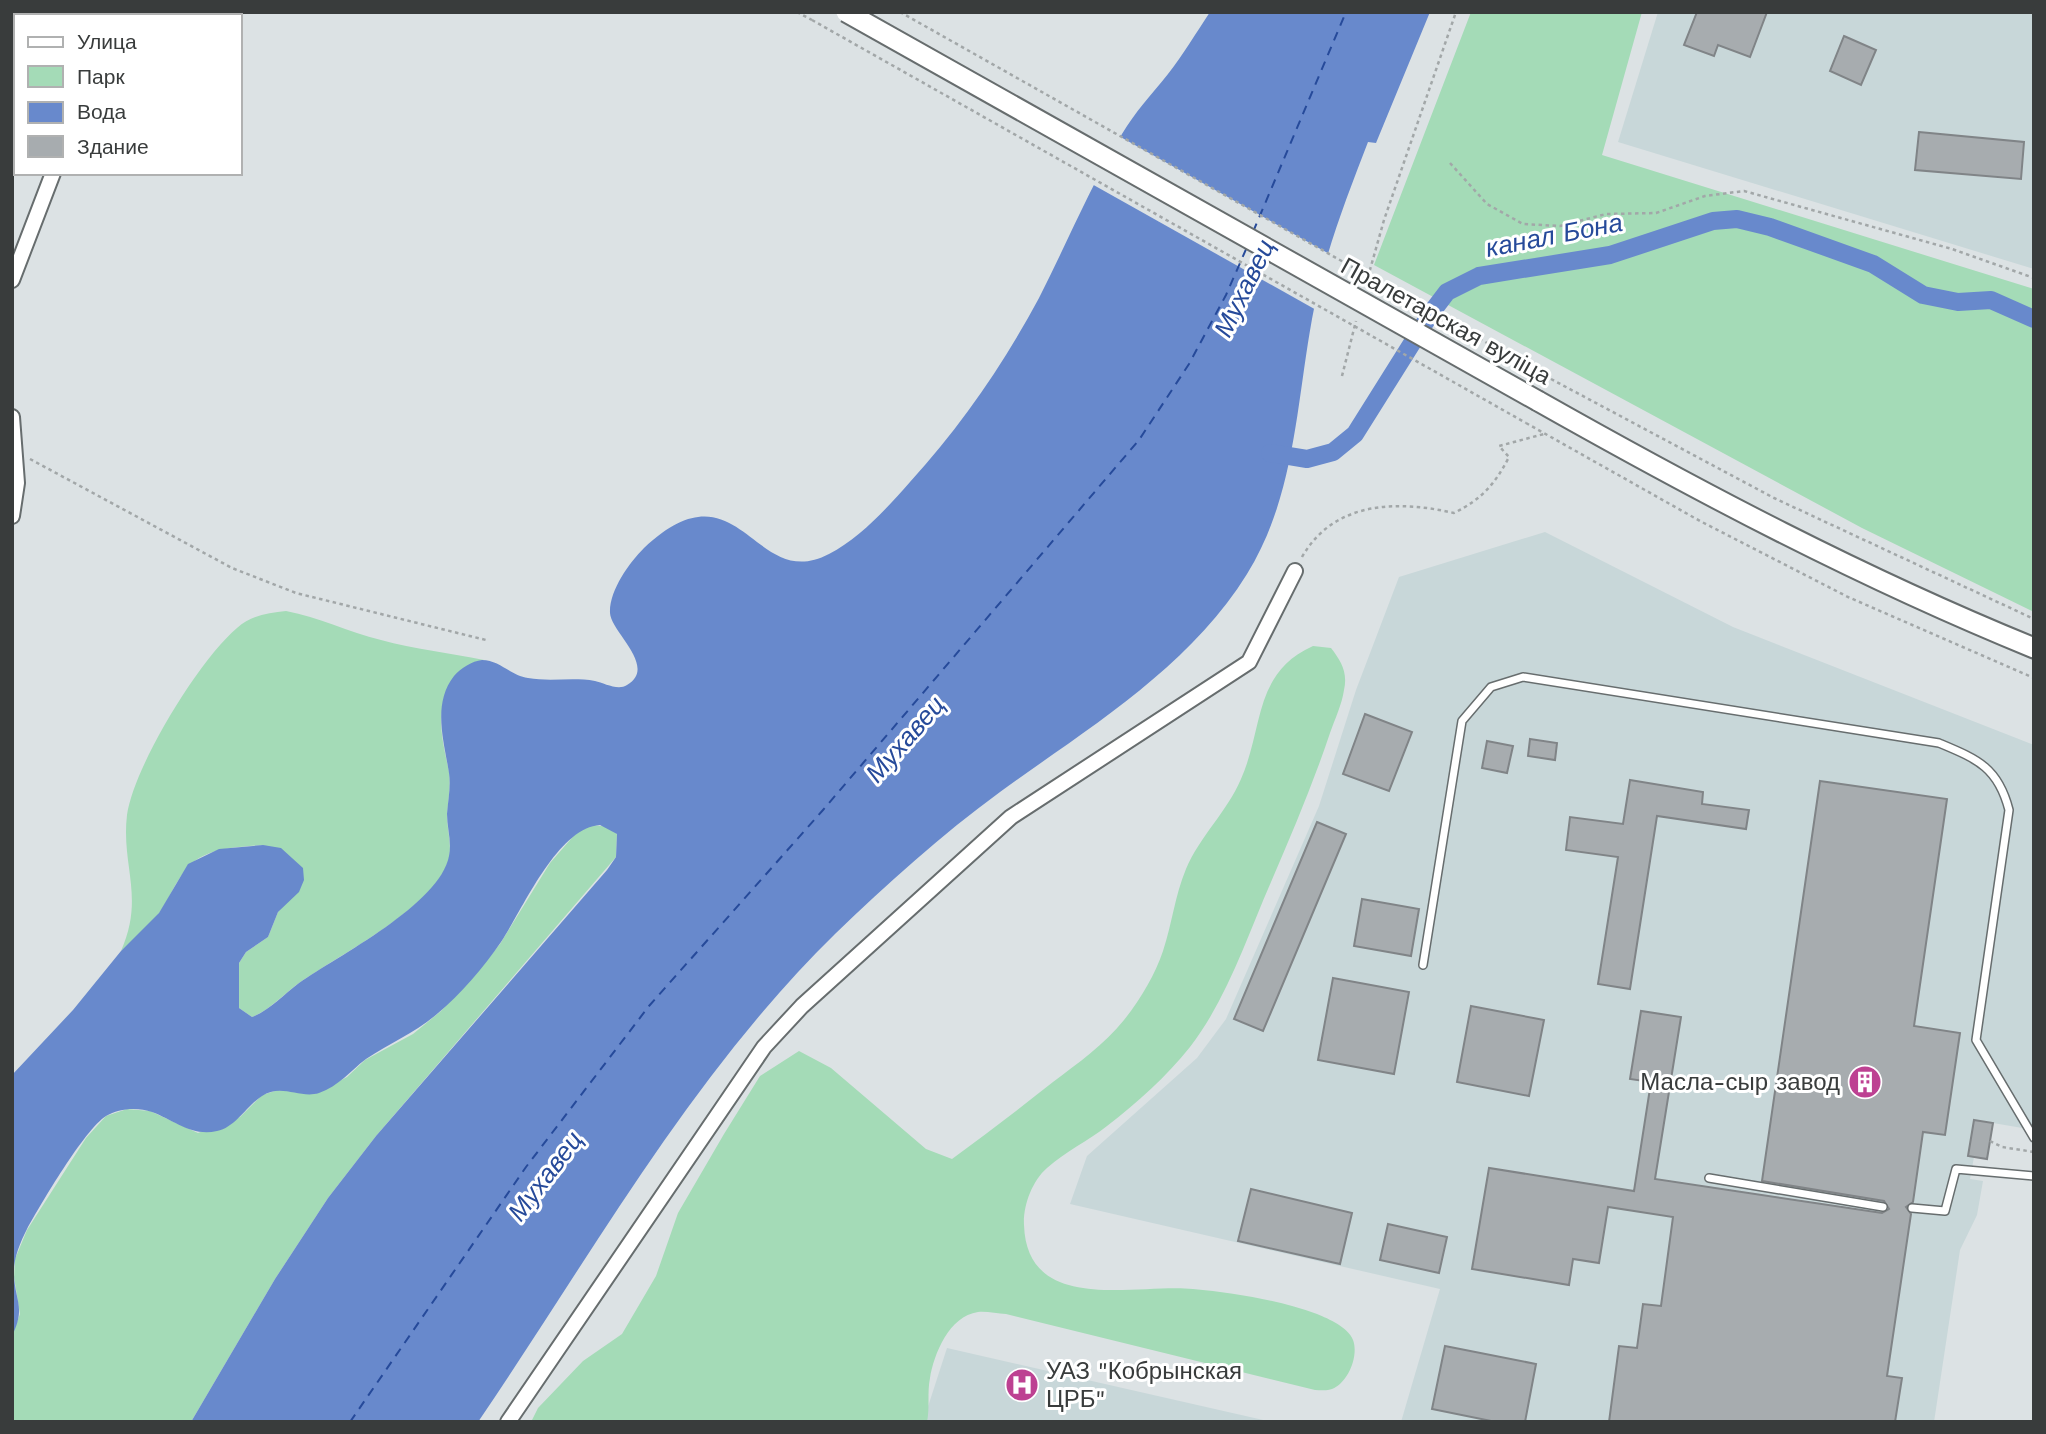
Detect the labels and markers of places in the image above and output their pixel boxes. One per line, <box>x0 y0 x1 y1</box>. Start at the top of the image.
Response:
building icon: Масла-сыр завод <box>1846 1063 1884 1101</box>
place label: Масла-сыр завод <box>1640 1068 1840 1096</box>
place label: УАЗ "Кобрынская ЦРБ" <box>1046 1357 1242 1413</box>
hospital icon: УАЗ "Кобрынская ЦРБ" <box>1003 1366 1041 1404</box>

